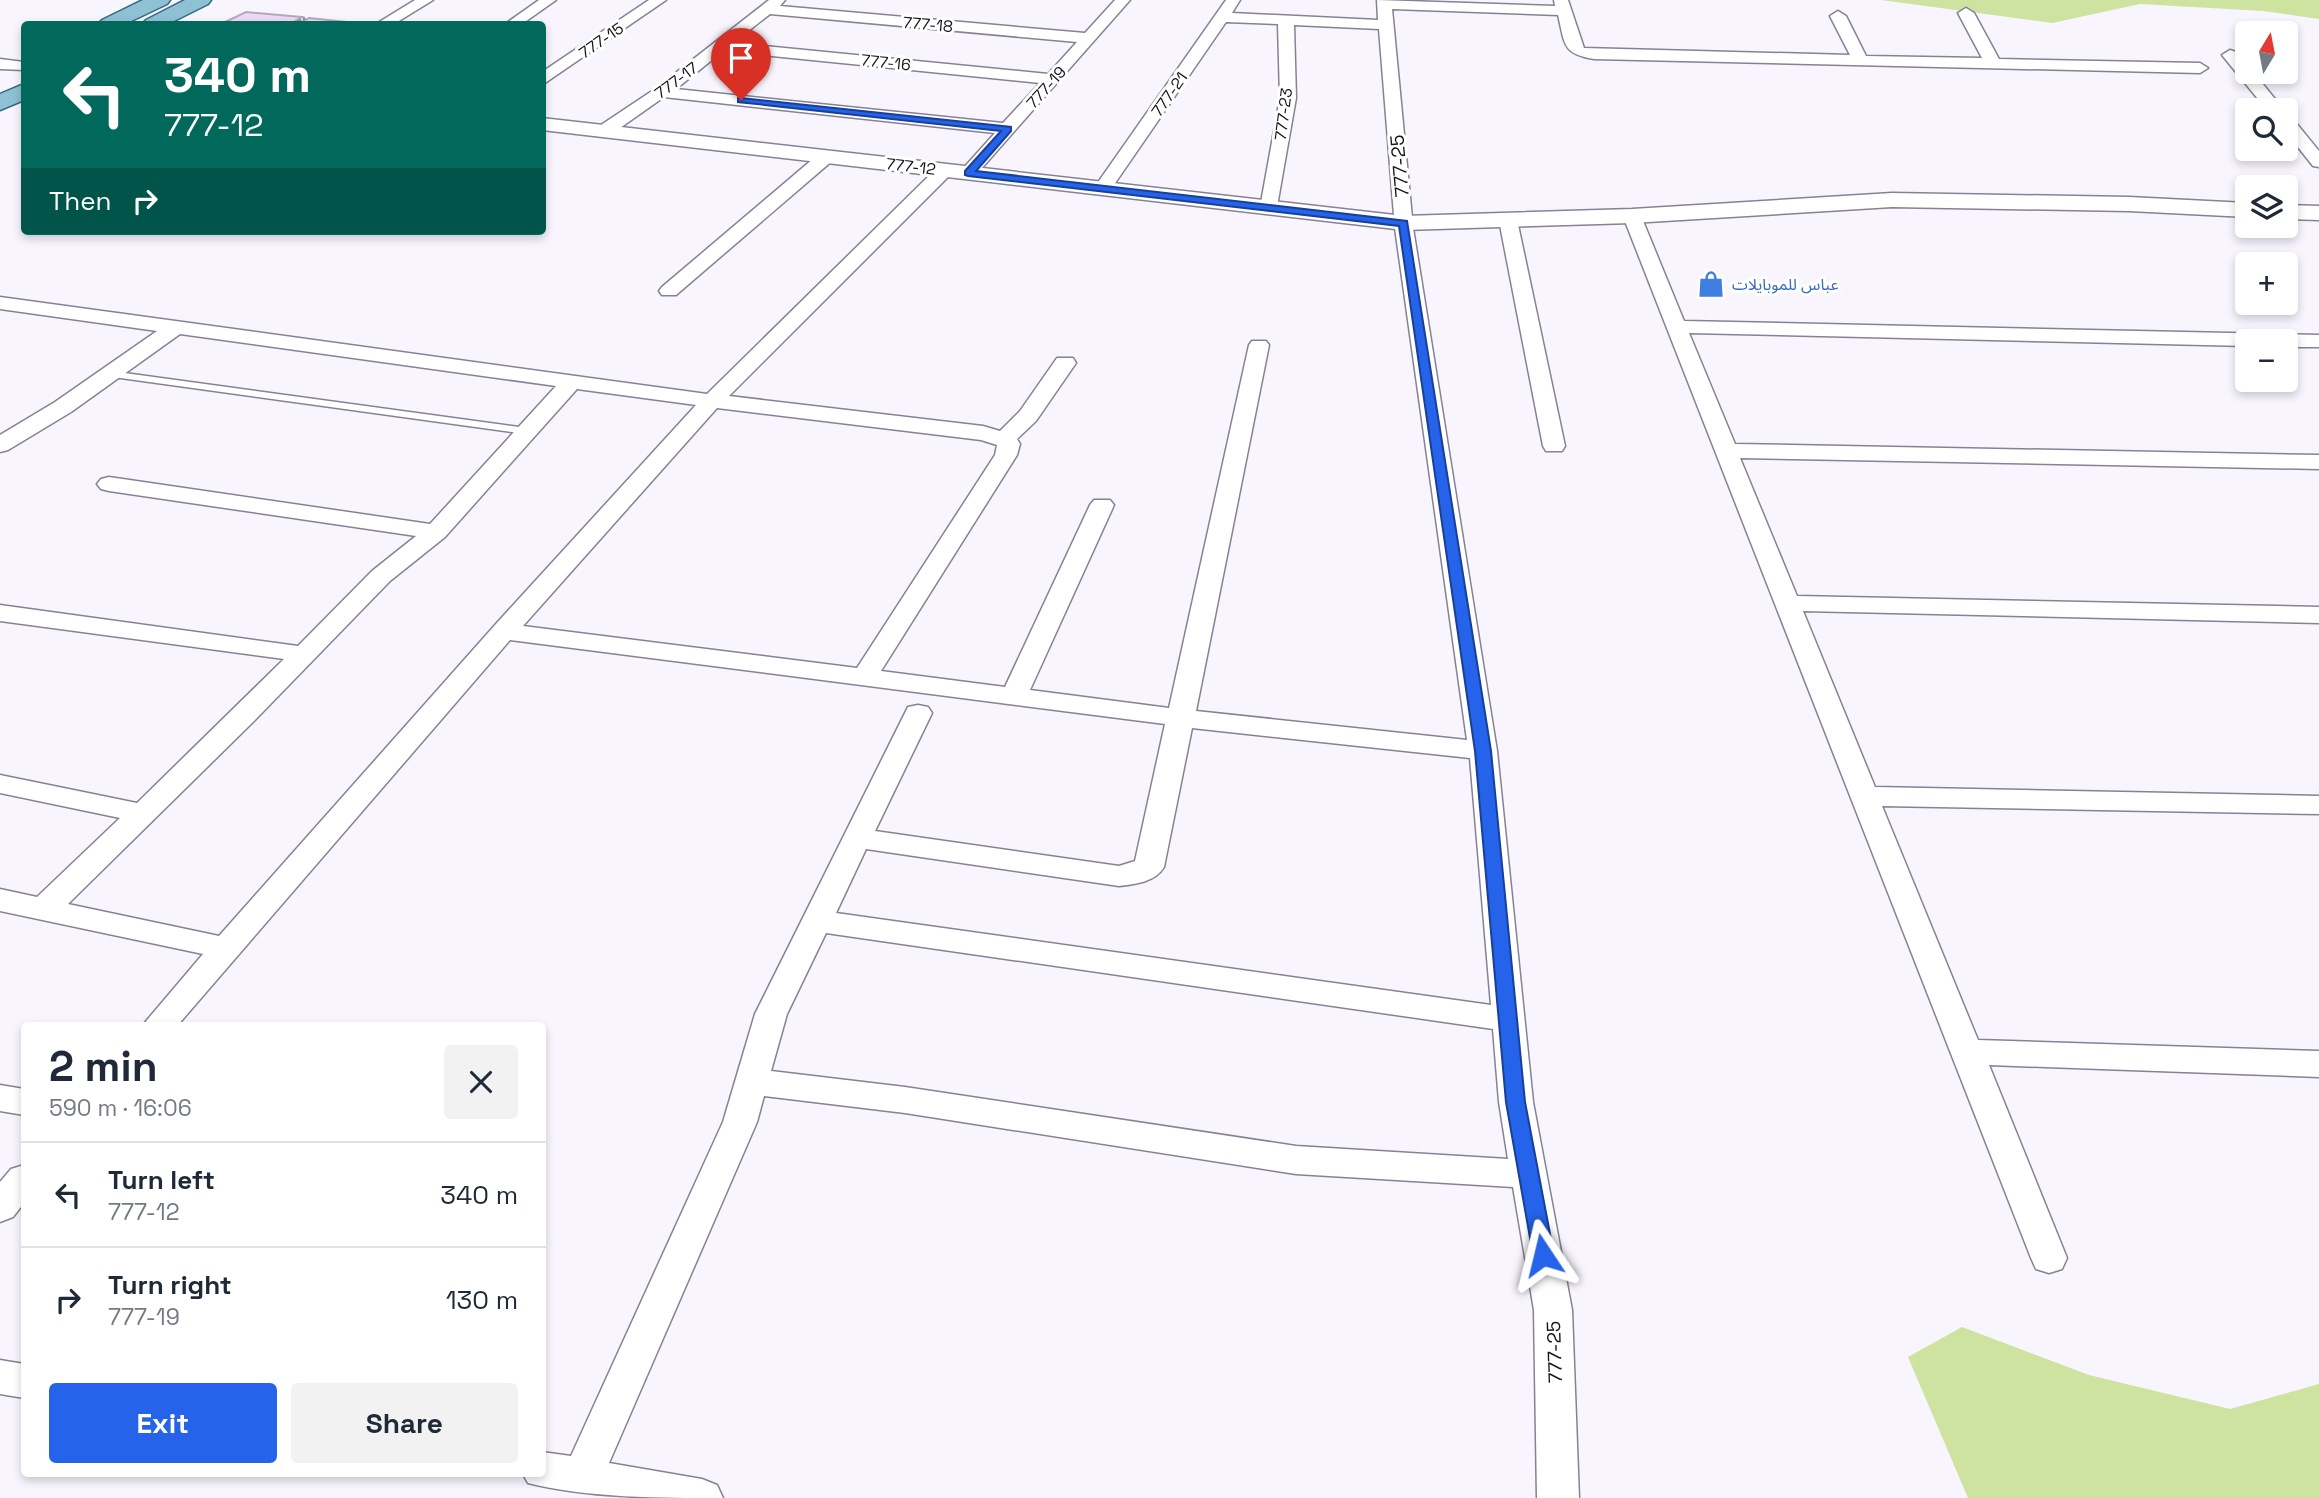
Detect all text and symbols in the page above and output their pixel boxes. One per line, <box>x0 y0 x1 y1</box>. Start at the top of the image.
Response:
street label: 777-18 <box>902 12 954 37</box>
street label: 777-15 <box>575 18 628 63</box>
north arrow <box>2235 21 2298 84</box>
map controls <box>2235 21 2298 392</box>
pin <box>711 28 771 100</box>
icon: arrive <box>722 39 760 77</box>
text: 340 m <box>164 44 311 106</box>
icon: left <box>49 49 140 140</box>
street label: 777-16 <box>860 49 912 76</box>
street label: 777-17 <box>650 57 702 104</box>
street label: 777-19 <box>1022 62 1071 113</box>
street label: 777-21 <box>1147 68 1192 121</box>
street label: 777-23 <box>1270 87 1297 141</box>
button: search <box>2235 98 2298 161</box>
text: 777-12 <box>164 105 264 145</box>
street label: 777-25 <box>1384 134 1415 198</box>
street label: 777-12 <box>885 153 937 180</box>
button: layers <box>2235 175 2298 238</box>
icon: right <box>126 182 164 220</box>
text: Then <box>49 184 112 218</box>
button: + <box>2235 252 2298 315</box>
shop icon: عباس للموبايلات <box>1696 269 1726 299</box>
place label: عباس للموبايلات <box>1732 274 1839 295</box>
button: − <box>2235 329 2298 392</box>
text: 2 min <box>49 1040 158 1093</box>
button: close <box>444 1045 518 1119</box>
text: 590 m · 16:06 <box>49 1093 192 1123</box>
text: Turn left <box>108 1163 215 1197</box>
icon: left <box>49 1176 87 1214</box>
text: 340 m <box>440 1178 518 1212</box>
text: 777-12 <box>108 1197 180 1227</box>
position arrow <box>1506 1218 1580 1292</box>
text: Turn right <box>108 1268 232 1302</box>
icon: right <box>49 1281 87 1319</box>
text: 130 m <box>446 1283 518 1317</box>
text: 777-19 <box>108 1302 180 1332</box>
street label: 777-25 <box>1541 1320 1568 1384</box>
button: Exit <box>49 1383 277 1463</box>
button: Share <box>291 1383 518 1463</box>

